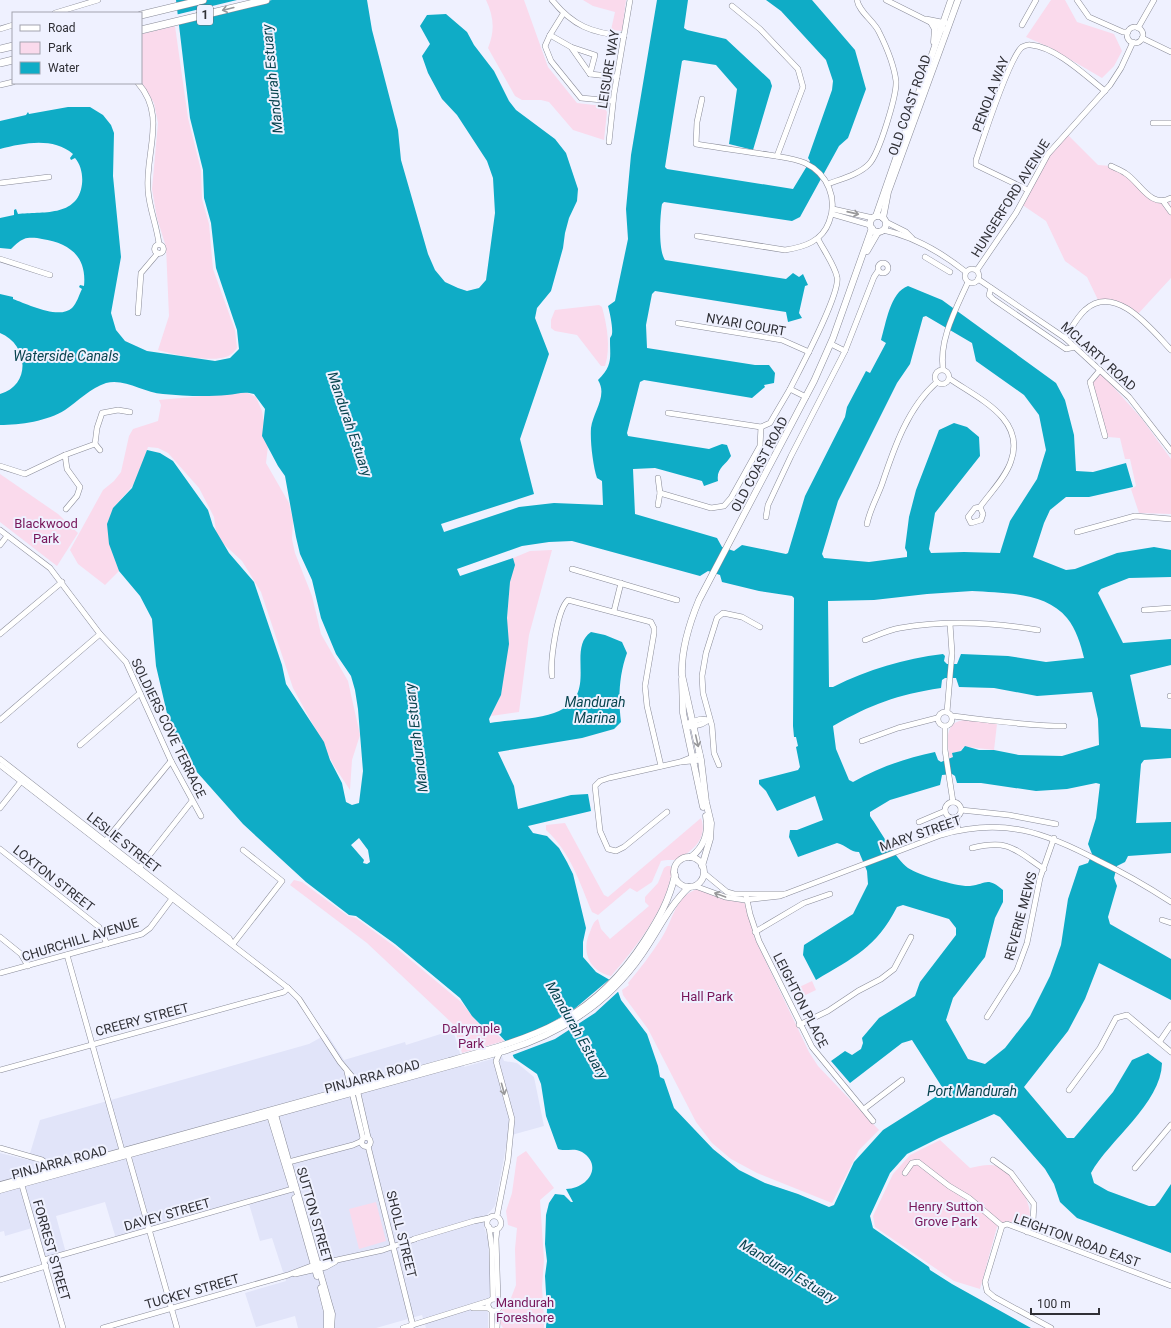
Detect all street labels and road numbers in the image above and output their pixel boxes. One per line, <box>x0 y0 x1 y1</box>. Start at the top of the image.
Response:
road number: 1 <box>197 5 213 25</box>
street label: LEISURE WAY <box>595 28 622 110</box>
street label: OLD COAST ROAD <box>885 53 934 158</box>
street label: PENOLA WAY <box>969 54 1012 134</box>
street label: HUNGERFORD AVENUE <box>968 137 1053 260</box>
street label: NYARI COURT <box>705 310 787 339</box>
street label: MCLARTY ROAD <box>1058 319 1139 394</box>
street label: OLD COAST ROAD <box>728 414 791 514</box>
street label: SOLDIERS COVE TERRACE <box>128 656 209 800</box>
street label: LESLIE STREET <box>84 809 164 876</box>
street label: MARY STREET <box>878 812 963 854</box>
street label: LOXTON STREET <box>10 842 97 915</box>
street label: REVERIE MEWS <box>1001 870 1040 962</box>
street label: CHURCHILL AVENUE <box>20 915 140 964</box>
street label: LEIGHTON PLACE <box>770 950 831 1050</box>
street label: CREERY STREET <box>94 1000 191 1039</box>
street label: PINJARRA ROAD <box>323 1057 421 1096</box>
street label: PINJARRA ROAD <box>10 1143 108 1182</box>
street label: SUTTON STREET <box>294 1165 335 1265</box>
street label: SHOLL STREET <box>383 1189 420 1280</box>
street label: DAVEY STREET <box>122 1195 212 1234</box>
street label: FORREST STREET <box>30 1198 73 1302</box>
street label: LEIGHTON ROAD EAST <box>1012 1211 1142 1270</box>
street label: TUCKEY STREET <box>143 1271 241 1312</box>

